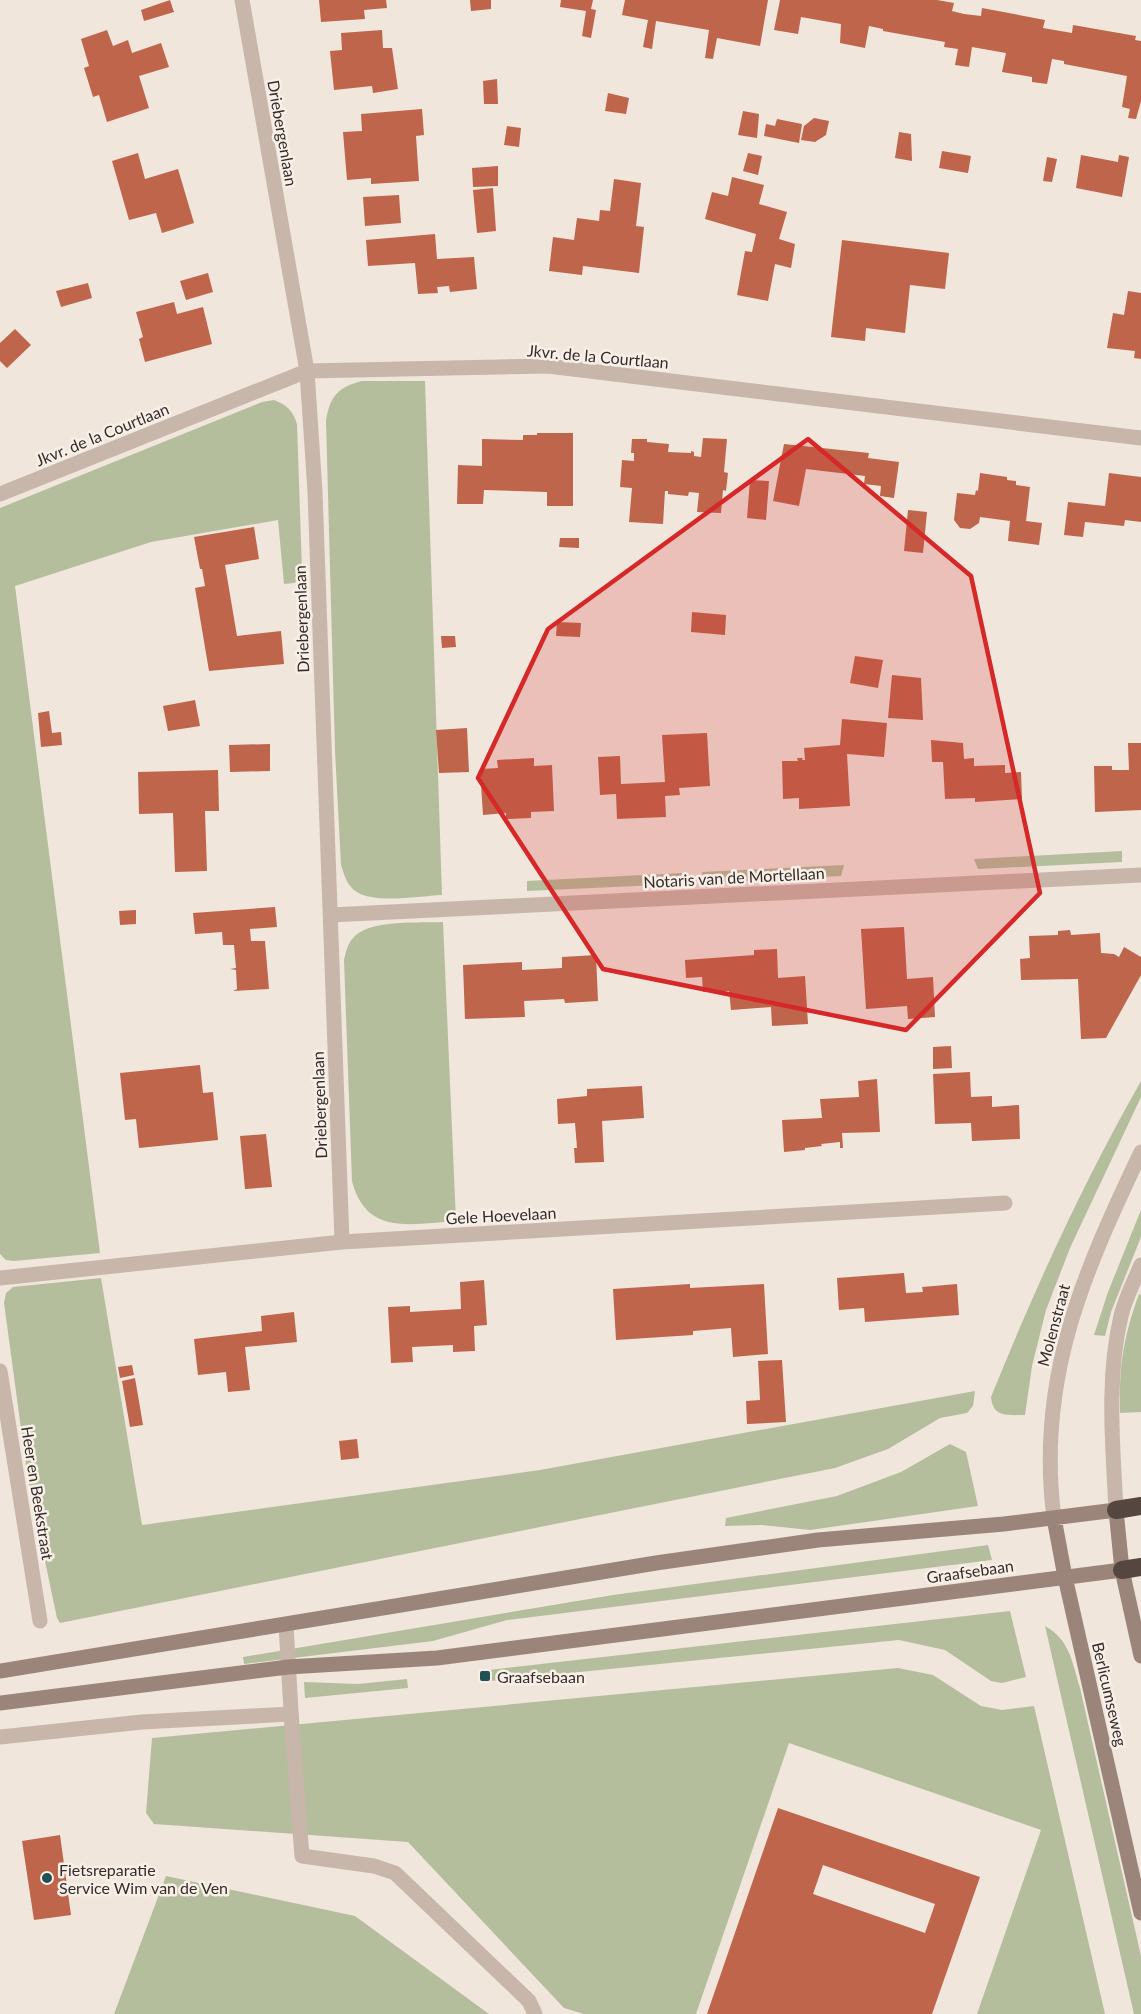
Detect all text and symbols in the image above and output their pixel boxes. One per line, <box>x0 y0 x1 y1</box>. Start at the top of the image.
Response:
street label: Driebergenlaan <box>264 78 302 188</box>
street label: Jkvr. de la Courtlaan <box>526 340 670 372</box>
street label: Jkvr. de la Courtlaan <box>33 399 171 469</box>
street label: Driebergenlaan <box>290 565 312 673</box>
street label: Notaris van de Mortellaan <box>643 863 825 891</box>
street label: Driebergenlaan <box>308 1051 330 1159</box>
street label: Gele Hoevelaan <box>445 1203 557 1227</box>
street label: Molenstraat <box>1033 1281 1073 1368</box>
street label: Heer en Beekstraat <box>18 1425 58 1561</box>
street label: Graafsebaan <box>925 1555 1015 1587</box>
street label: Berlicumseweg <box>1089 1640 1131 1748</box>
place label: Graafsebaan <box>497 1667 585 1686</box>
marker: Graafsebaan <box>478 1669 492 1683</box>
place label: Fietsreparatie Service Wim van de Ven <box>59 1860 228 1897</box>
marker: Fietsreparatie Service Wim van de Ven <box>40 1871 54 1885</box>

